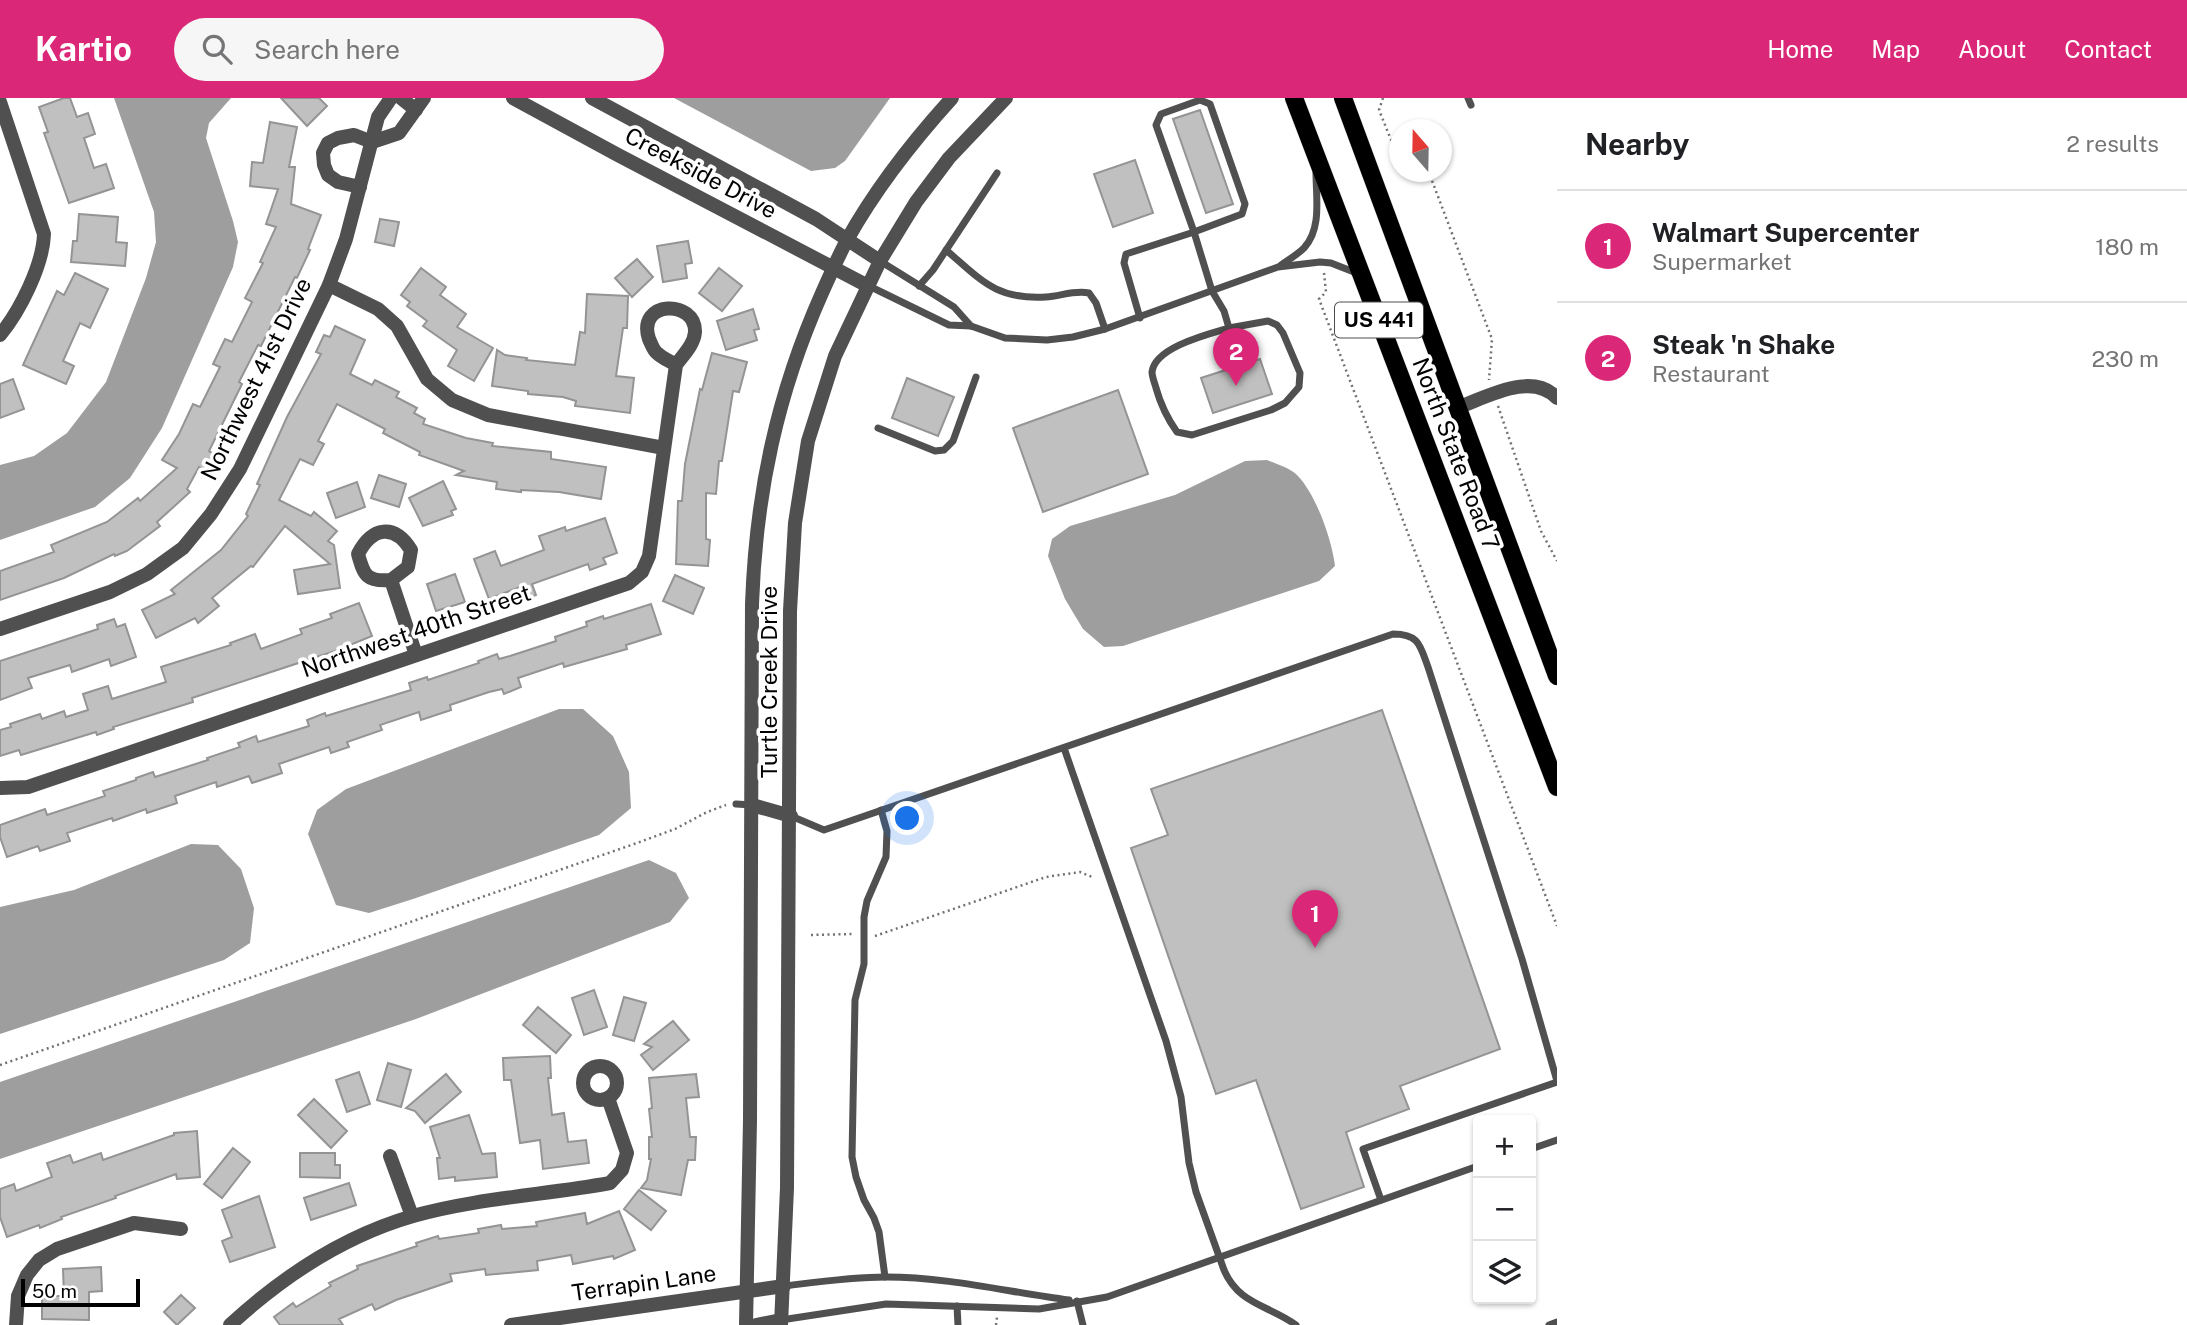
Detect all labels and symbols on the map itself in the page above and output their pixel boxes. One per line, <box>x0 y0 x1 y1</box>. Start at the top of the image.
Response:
north arrow <box>1389 119 1452 182</box>
street label: Creekside Drive <box>621 121 782 224</box>
street label: Northwest 41st Drive <box>195 273 316 484</box>
road number: US 441 <box>1335 302 1423 338</box>
pin: 2 <box>1213 328 1259 386</box>
street label: North State Road 7 <box>1407 354 1506 554</box>
street label: Northwest 40th Street <box>298 579 534 682</box>
street label: Turtle Creek Drive <box>755 586 782 778</box>
your location <box>890 801 924 835</box>
pin: 1 <box>1292 890 1338 948</box>
street label: Terrapin Lane <box>570 1259 718 1306</box>
scale bar <box>21 1276 140 1308</box>

